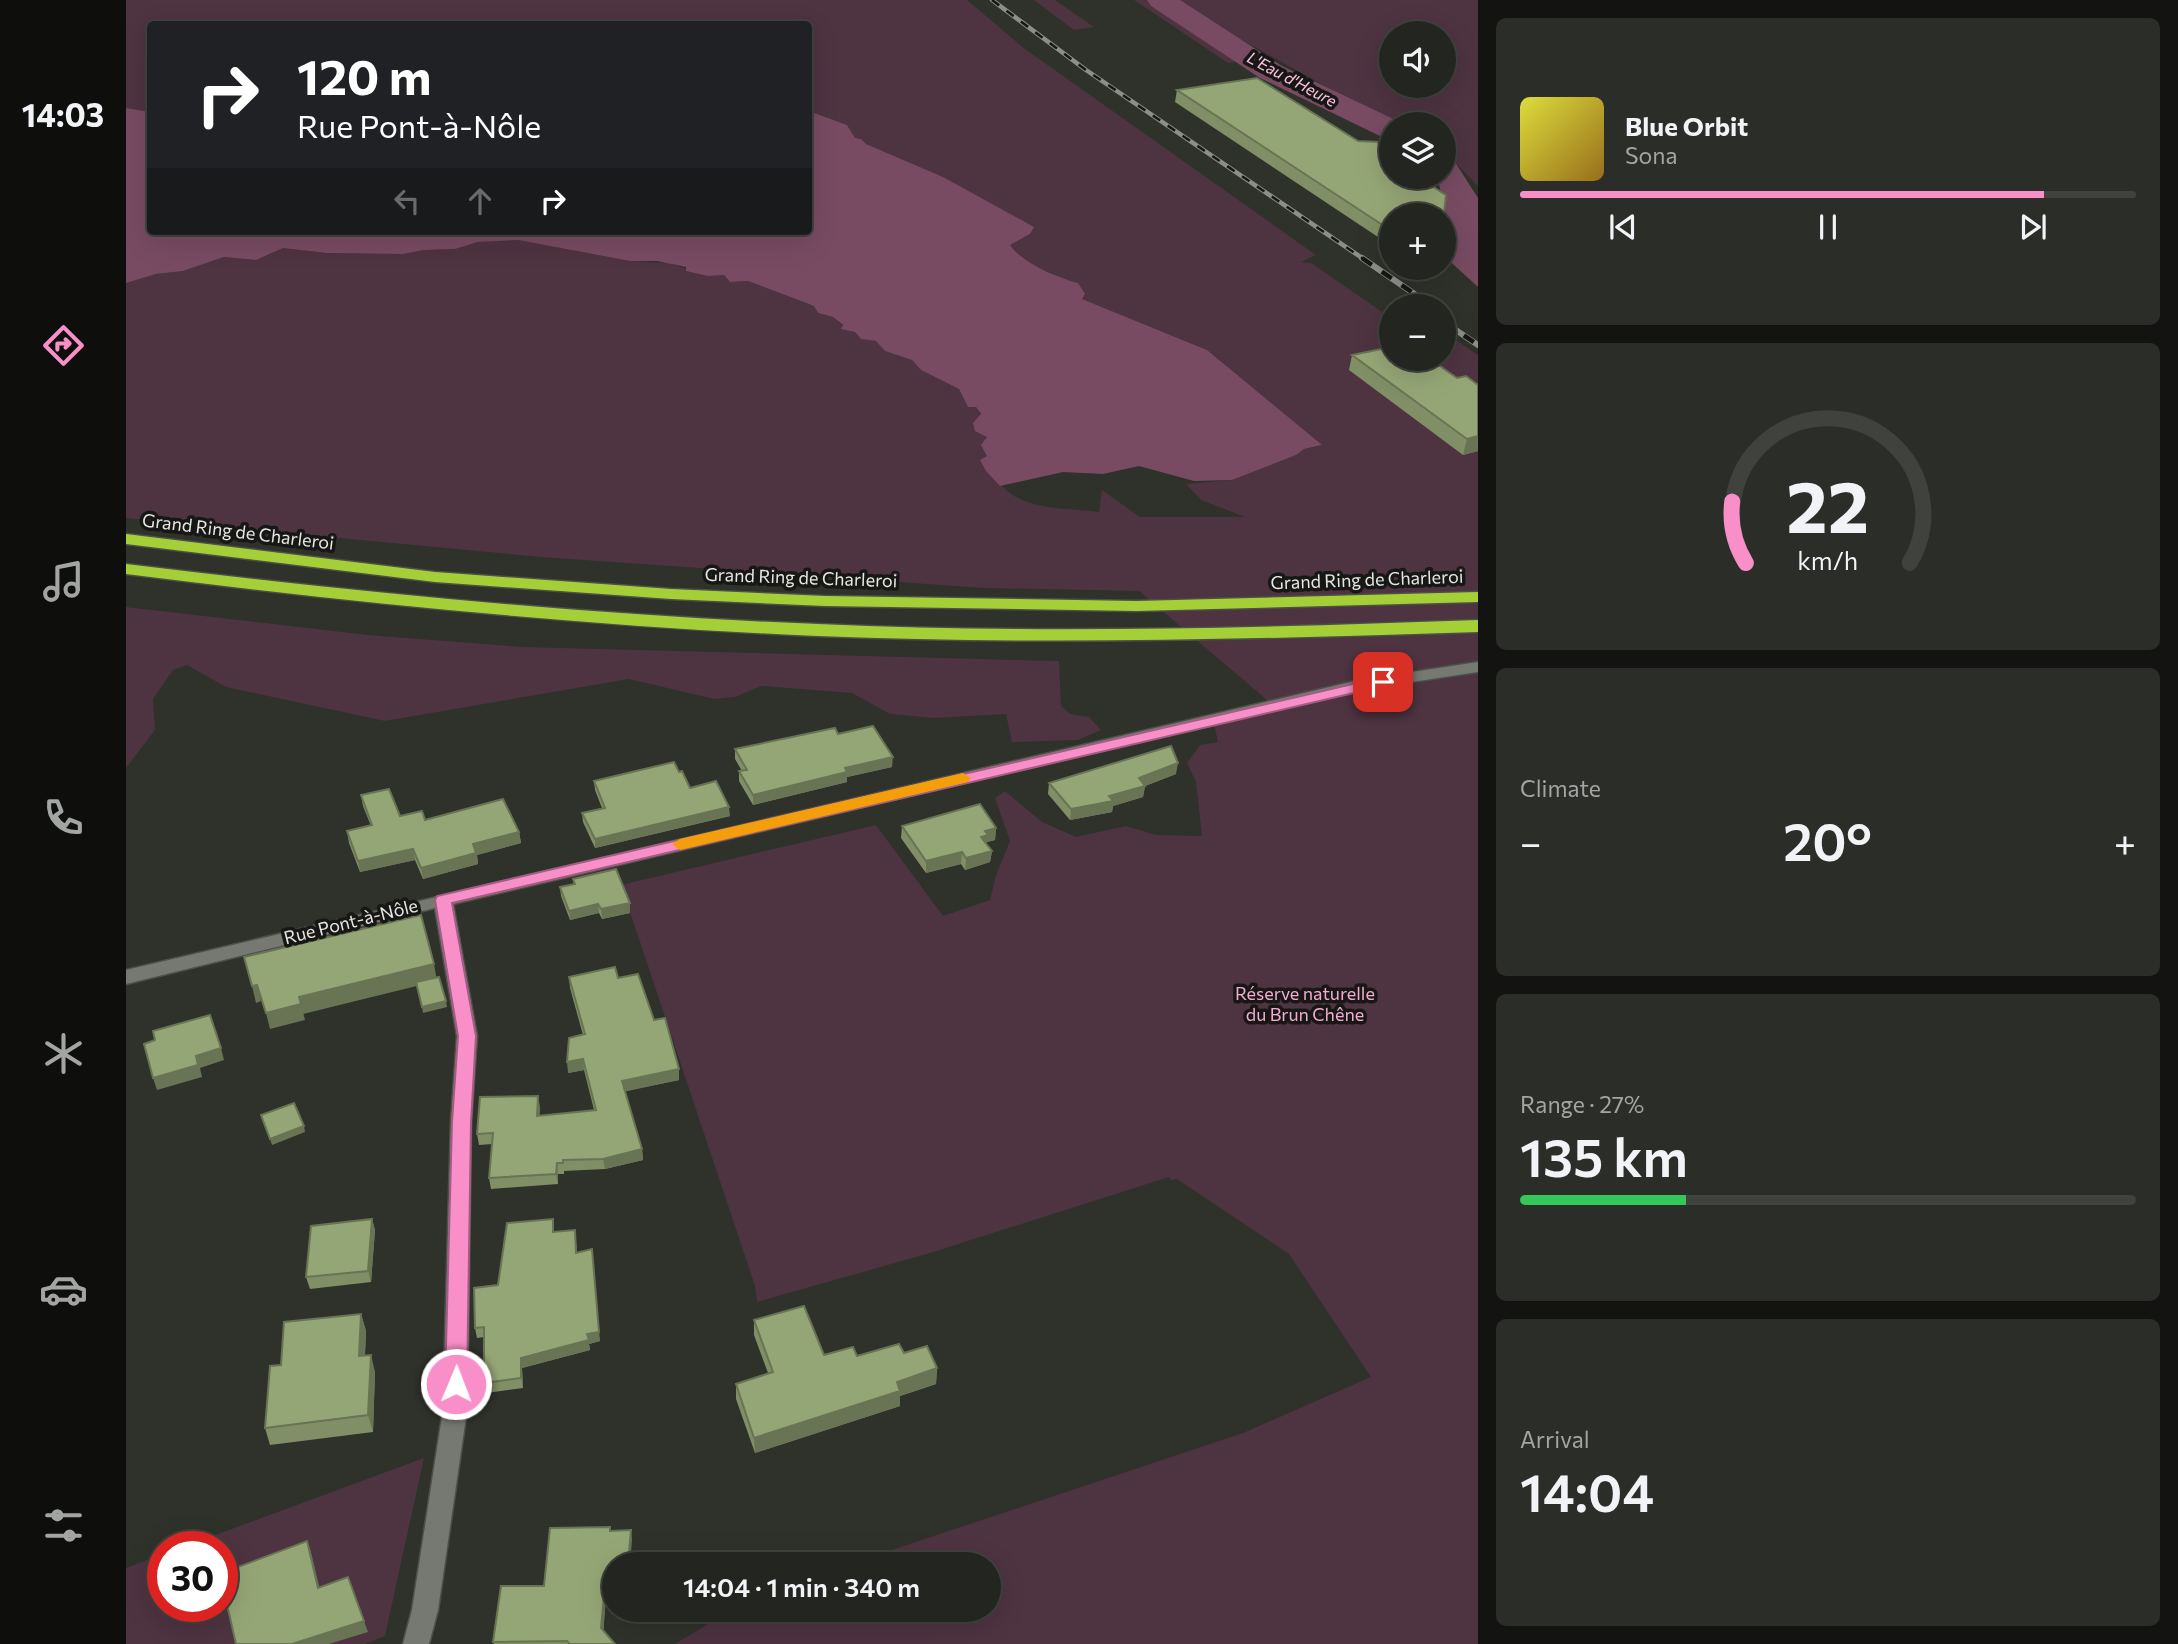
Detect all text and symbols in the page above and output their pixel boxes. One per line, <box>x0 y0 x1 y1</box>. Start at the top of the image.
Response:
map controls <box>1379 21 1456 371</box>
button: sound <box>1379 21 1456 98</box>
text: 120 m <box>297 45 431 105</box>
water label: L'Eau d'Heure <box>1244 47 1341 110</box>
icon: right <box>182 49 273 140</box>
text: 14:03 <box>22 94 104 134</box>
text: Rue Pont-à-Nôle <box>297 105 541 145</box>
text: Blue Orbit <box>1625 110 1748 141</box>
button: layers <box>1379 112 1456 189</box>
text: Sona <box>1625 141 1677 169</box>
icon: left <box>388 182 426 220</box>
icon: ahead <box>461 182 499 220</box>
icon: right <box>534 182 572 220</box>
button: + <box>1379 203 1456 280</box>
icon: previous <box>1604 208 1642 246</box>
icon: pause <box>1809 208 1847 246</box>
icon: next <box>2014 208 2052 246</box>
button: − <box>1379 294 1456 371</box>
icon: directions <box>39 321 88 370</box>
text: 22 <box>1787 459 1869 548</box>
street label: Grand Ring de Charleroi <box>141 508 335 554</box>
text: km/h <box>1798 545 1858 575</box>
icon: music <box>39 557 88 606</box>
street label: Grand Ring de Charleroi <box>704 563 898 591</box>
street label: Grand Ring de Charleroi <box>1270 565 1464 593</box>
pin <box>1353 652 1413 712</box>
icon: arrive <box>1364 663 1402 701</box>
text: Climate <box>1520 774 1601 802</box>
icon: phone <box>39 793 88 842</box>
text: 20° <box>1783 808 1872 872</box>
text: − <box>1520 818 1542 865</box>
text: + <box>2114 818 2136 865</box>
street label: Rue Pont-à-Nôle <box>281 894 420 948</box>
park label: Réserve naturelle du Brun Chêne <box>1235 982 1375 1025</box>
icon: climate <box>39 1029 88 1078</box>
text: Range · 27% <box>1520 1090 1644 1118</box>
text: 135 km <box>1520 1124 1688 1188</box>
icon: car <box>39 1265 88 1314</box>
position arrow <box>419 1347 493 1421</box>
text: Arrival <box>1520 1425 1590 1453</box>
text: 14:04 <box>1520 1459 1654 1523</box>
icon: filters <box>39 1501 88 1550</box>
speed limit sign: 30 <box>147 1531 238 1622</box>
text: 14:04 · 1 min · 340 m <box>683 1571 920 1602</box>

